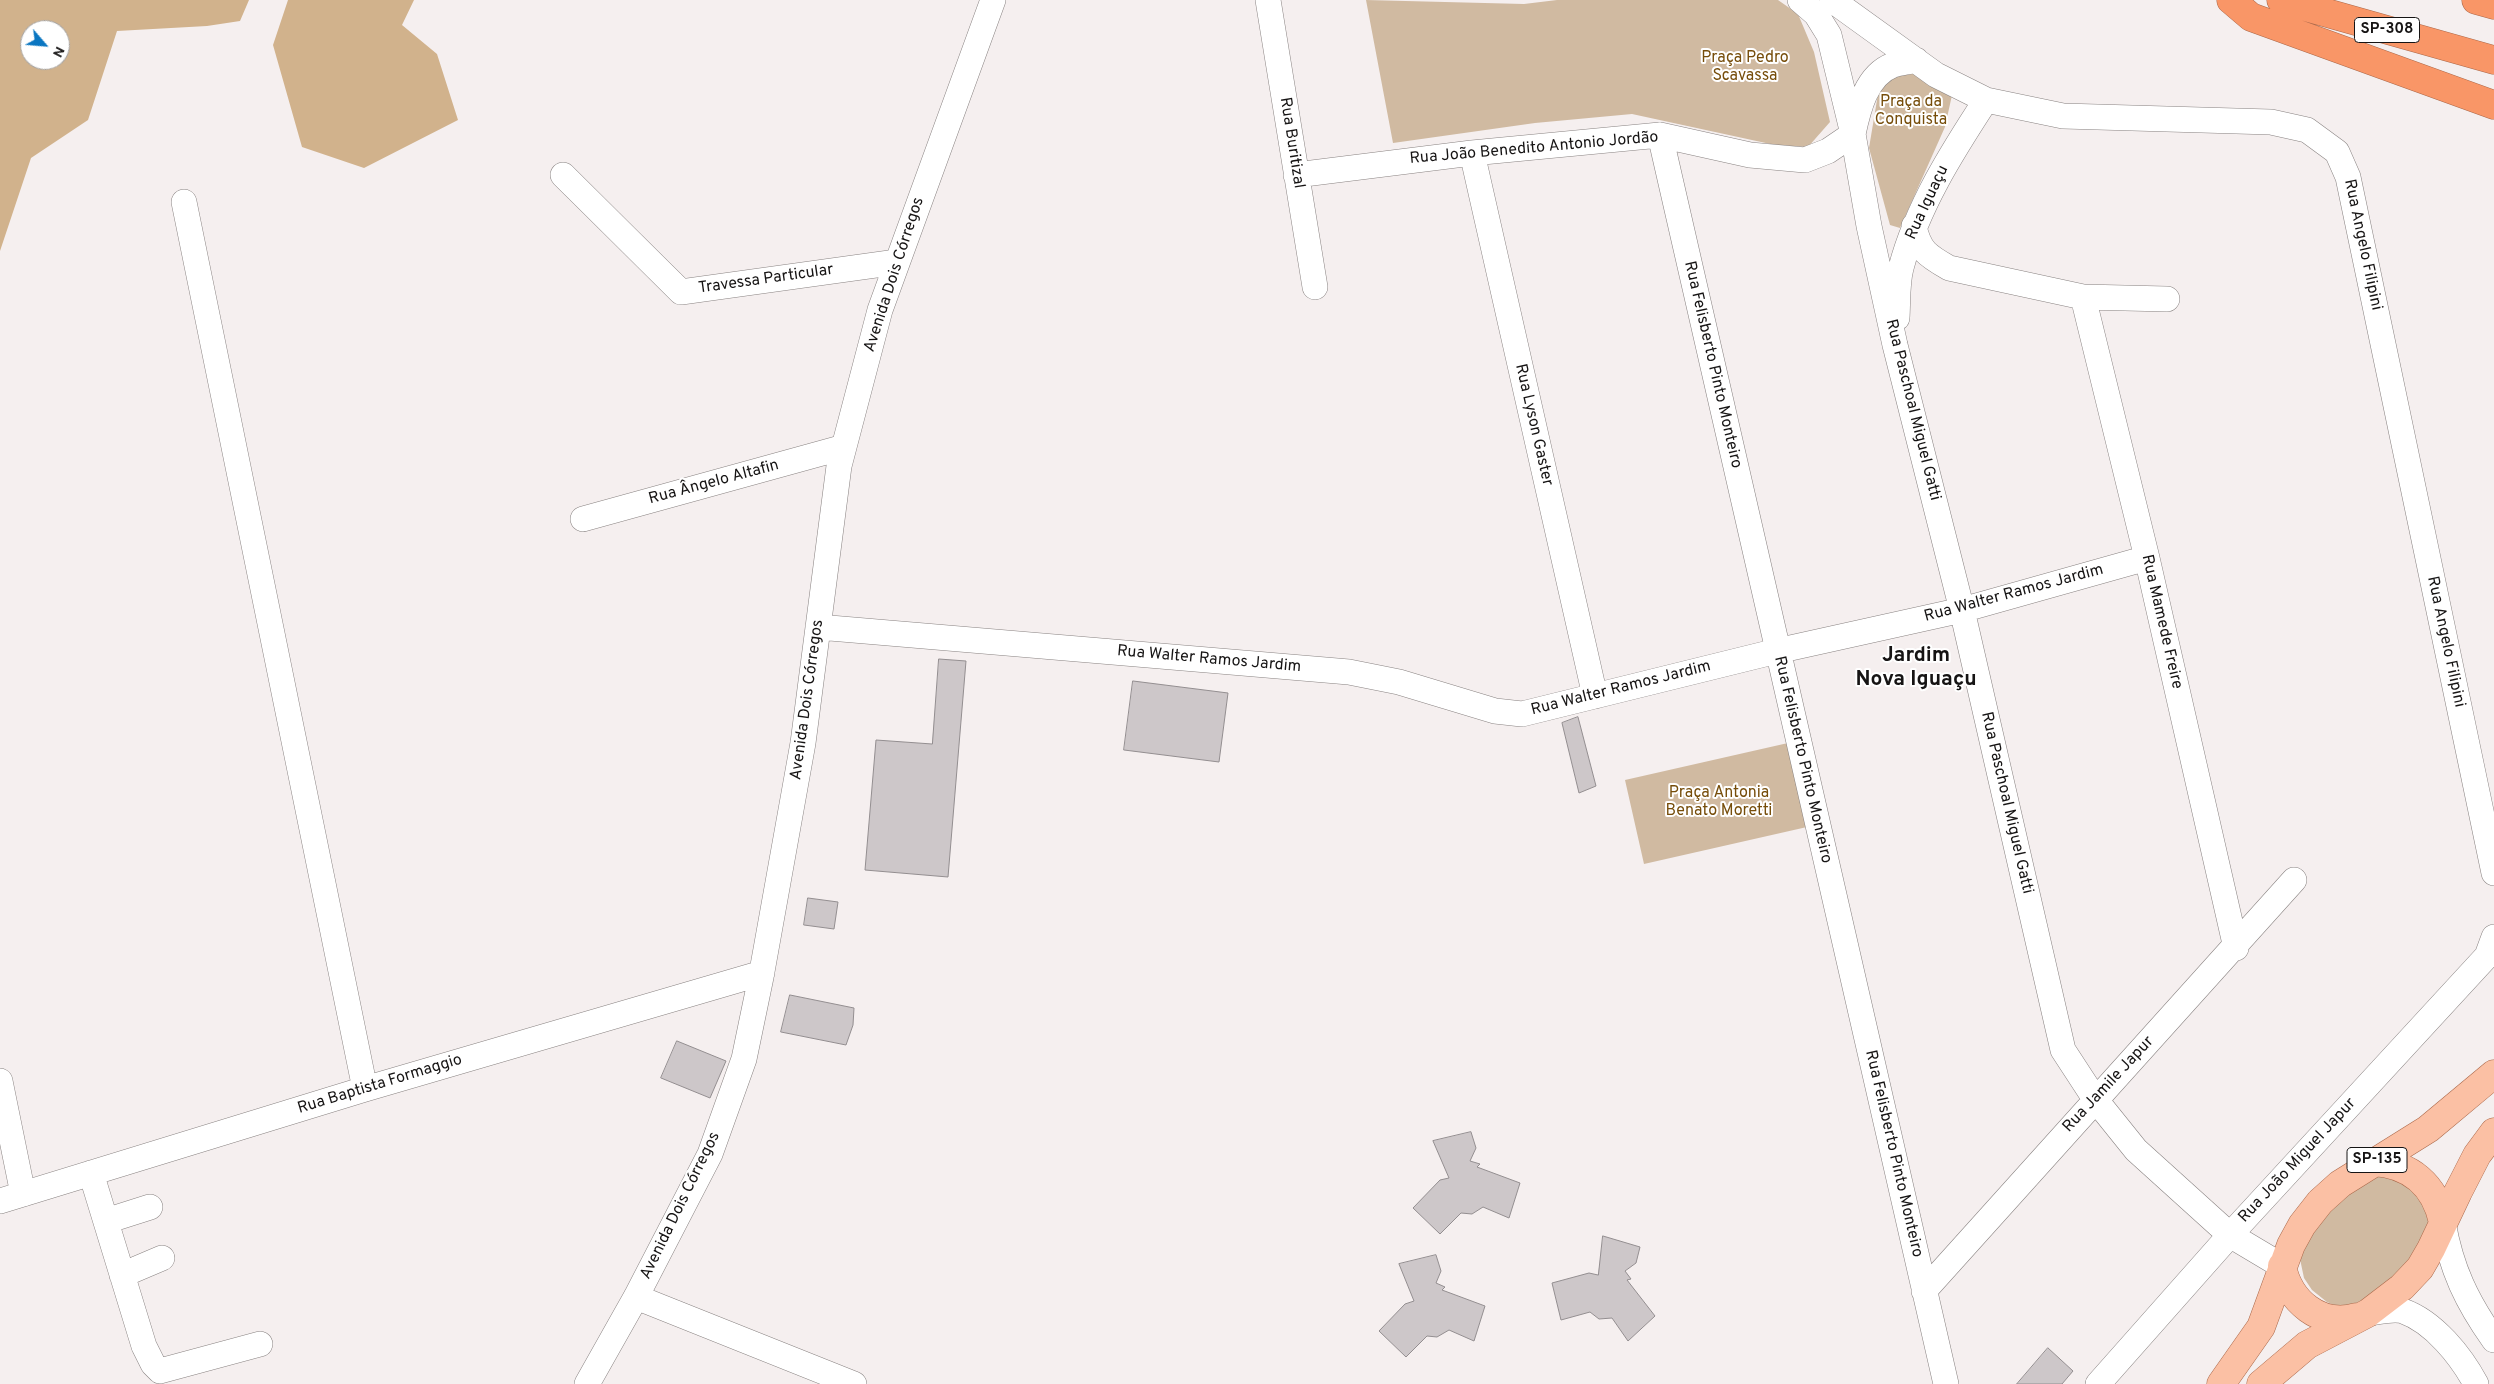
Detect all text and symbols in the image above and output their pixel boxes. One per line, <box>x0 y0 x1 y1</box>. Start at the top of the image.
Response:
road number: SP-308 <box>2354 18 2420 42</box>
north arrow <box>20 20 70 70</box>
text: N <box>48 43 68 60</box>
park label: Praça Pedro Scavassa <box>1701 49 1789 87</box>
park label: Praça da Conquista <box>1875 93 1947 131</box>
street label: Rua Buritizal <box>1274 96 1308 190</box>
street label: Rua João Benedito Antonio Jordão <box>1409 129 1659 169</box>
street label: Rua Iguaçu <box>1902 163 1954 243</box>
street label: Rua Angelo Filipini <box>2339 178 2385 312</box>
street label: Avenida Dois Córregos <box>861 195 929 355</box>
street label: Rua Felisberto Pinto Monteiro <box>1679 259 1745 471</box>
street label: Travessa Particular <box>697 261 835 299</box>
street label: Rua Paschoal Miguel Gatti <box>1880 317 1944 503</box>
street label: Rua Lyson Gaster <box>1510 362 1556 488</box>
street label: Rua Ângelo Altafin <box>647 456 781 510</box>
street label: Rua Mamede Freire <box>2136 553 2186 691</box>
street label: Rua Walter Ramos Jardim <box>1922 561 2106 627</box>
street label: Rua Angelo Filipini <box>2422 575 2468 709</box>
street label: Avenida Dois Córregos <box>787 619 829 781</box>
street label: Rua Walter Ramos Jardim <box>1116 642 1302 678</box>
district label: Jardim Nova Iguaçu <box>1855 644 1977 694</box>
street label: Rua Felisberto Pinto Monteiro <box>1769 654 1835 866</box>
street label: Rua Walter Ramos Jardim <box>1529 657 1713 721</box>
street label: Rua Paschoal Miguel Gatti <box>1976 710 2036 896</box>
park label: Praça Antonia Benato Moretti <box>1666 784 1772 822</box>
street label: Rua Jamile Japur <box>2059 1033 2159 1137</box>
street label: Rua Felisberto Pinto Monteiro <box>1860 1048 1926 1260</box>
street label: Rua Baptista Formaggio <box>295 1051 465 1119</box>
street label: Rua João Miguel Japur <box>2235 1095 2361 1227</box>
street label: Avenida Dois Córregos <box>637 1129 725 1283</box>
road number: SP-135 <box>2347 1148 2407 1172</box>

